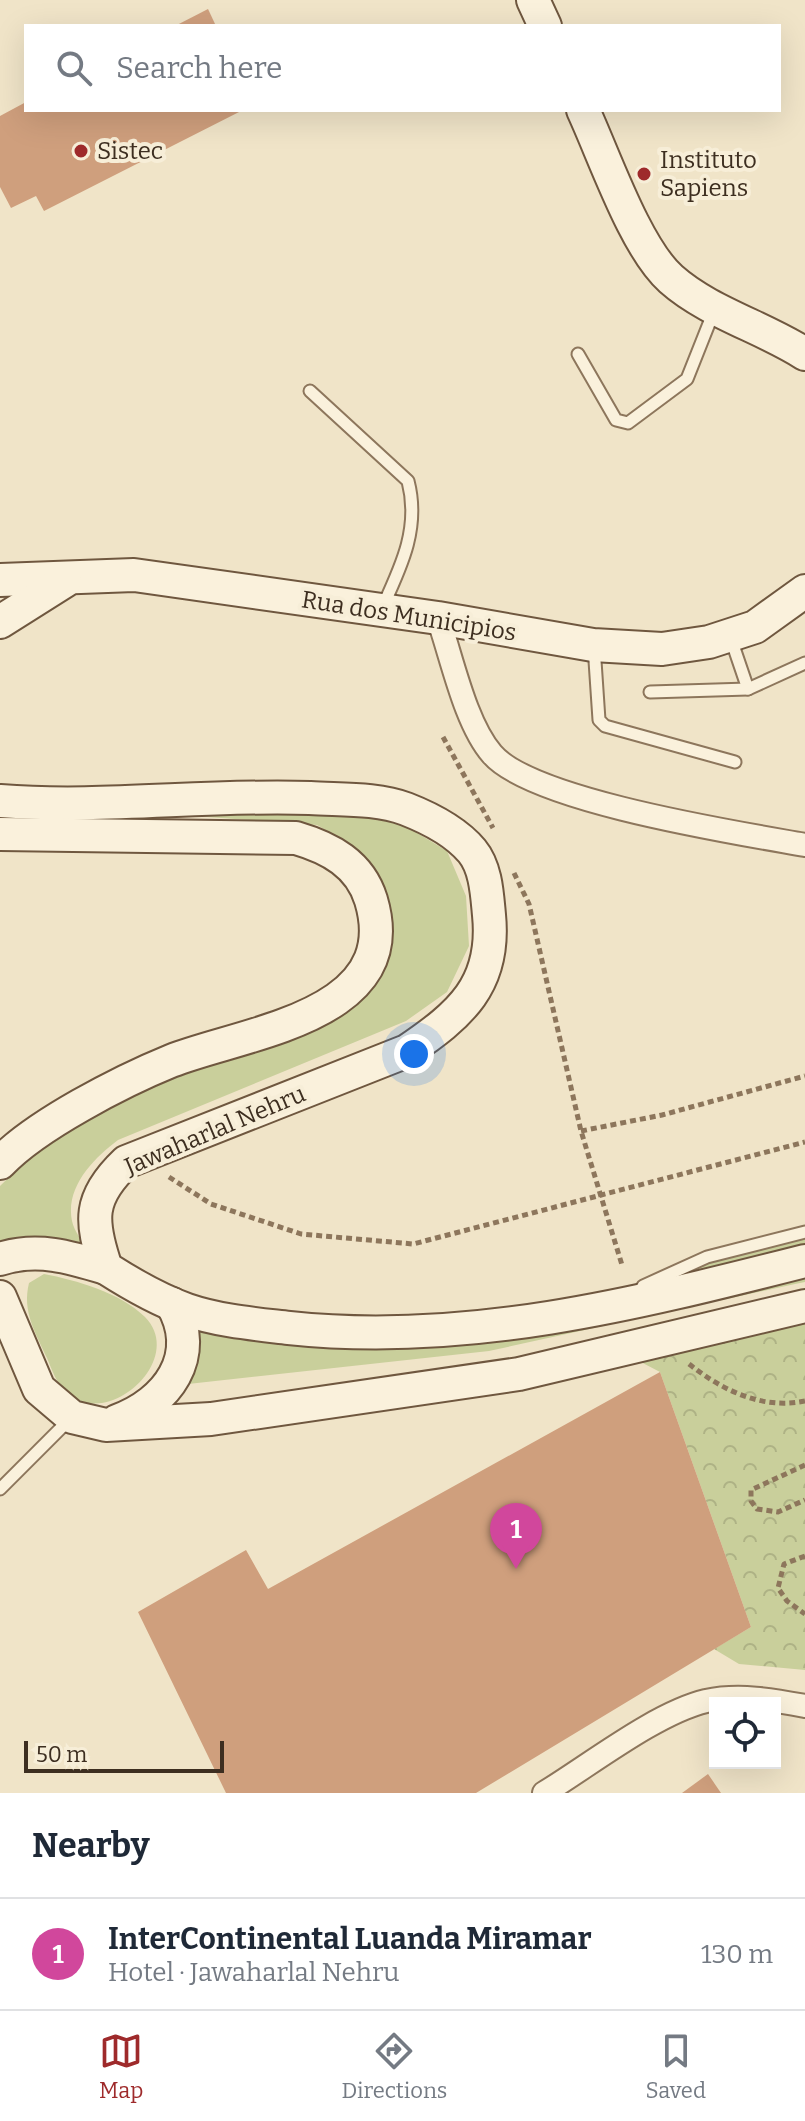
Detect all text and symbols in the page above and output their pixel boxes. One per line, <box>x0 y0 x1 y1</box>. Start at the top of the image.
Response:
search box <box>24 24 781 112</box>
icon: search <box>52 46 96 90</box>
text: Search here <box>116 50 283 86</box>
place label: Sistec <box>97 137 163 165</box>
marker: Sistec <box>72 142 90 160</box>
place label: Instituto Sapiens <box>660 146 757 202</box>
marker: Instituto Sapiens <box>635 165 653 183</box>
street label: Rua dos Municipios <box>300 585 518 647</box>
your location <box>394 1034 434 1074</box>
street label: Jawaharlal Nehru <box>120 1079 310 1181</box>
pin: 1 <box>490 1503 542 1569</box>
map controls <box>709 1697 781 1769</box>
button: locate <box>709 1697 781 1769</box>
scale bar <box>24 1737 224 1773</box>
text: 50 m <box>36 1741 87 1768</box>
text: Nearby <box>32 1825 150 1866</box>
text: InterContinental Luanda Miramar <box>108 1921 592 1957</box>
text: 1 <box>52 1939 64 1970</box>
text: 130 m <box>701 1939 773 1970</box>
text: Hotel · Jawaharlal Nehru <box>108 1957 400 1988</box>
tab: Map <box>99 2029 143 2104</box>
tab: Directions <box>342 2029 447 2104</box>
tab: Saved <box>646 2029 706 2104</box>

